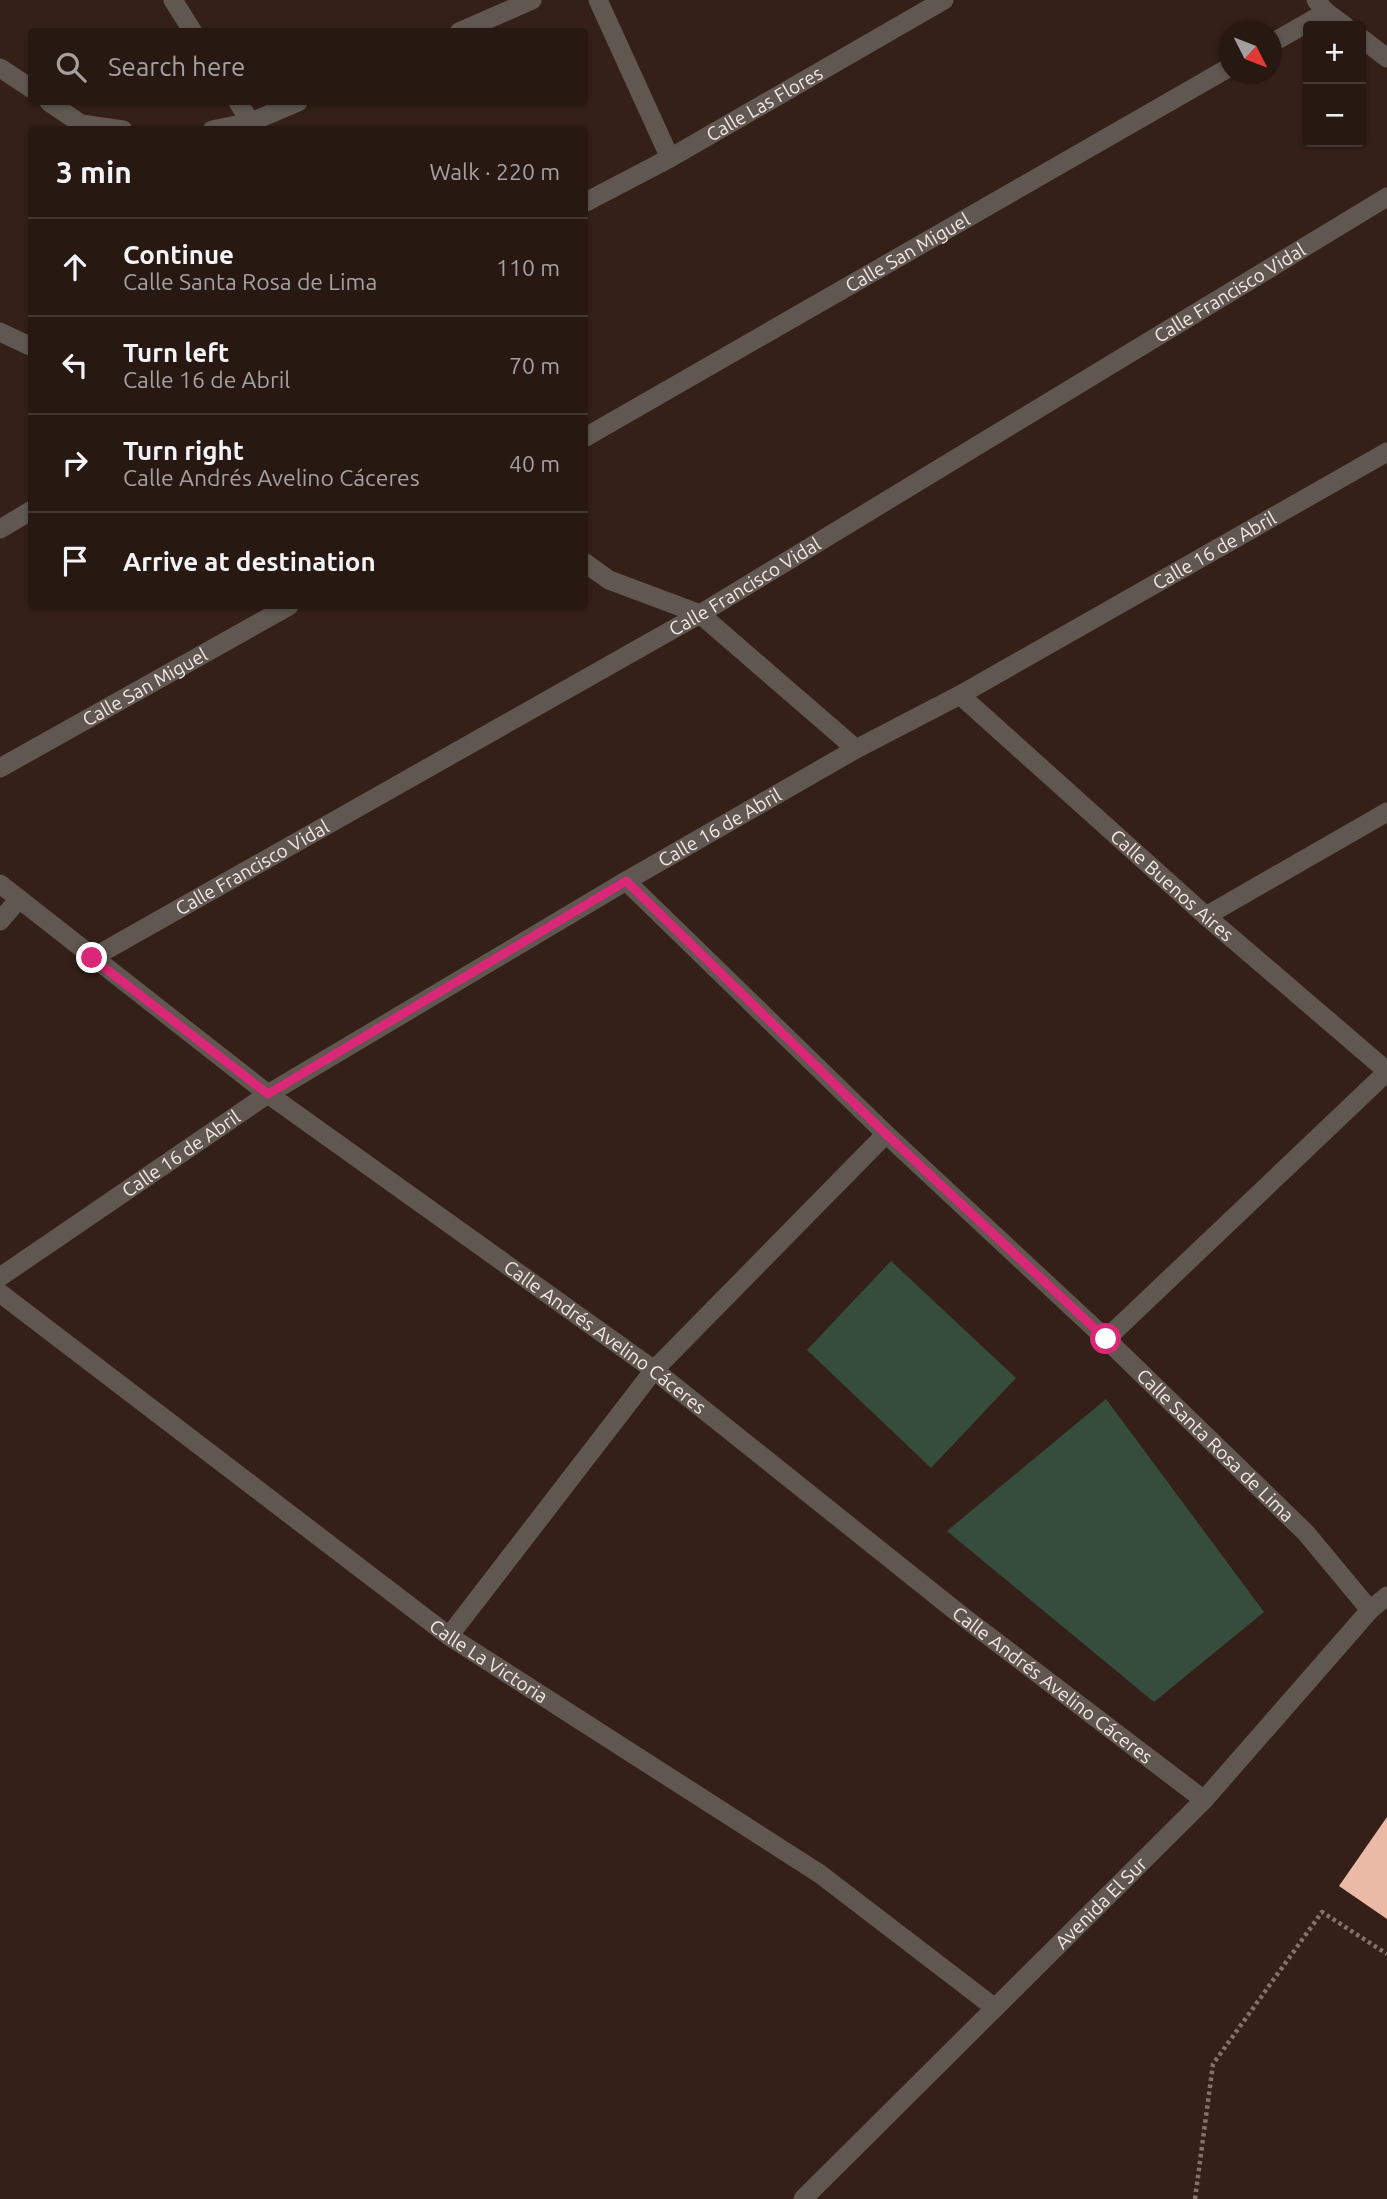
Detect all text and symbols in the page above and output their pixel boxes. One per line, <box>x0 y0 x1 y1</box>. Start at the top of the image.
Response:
north arrow <box>1219 21 1282 84</box>
map controls <box>1303 21 1366 147</box>
button: + <box>1303 21 1366 84</box>
search box <box>28 28 588 105</box>
icon: search <box>52 48 90 86</box>
text: Search here <box>108 52 245 81</box>
street label: Calle Las Flores <box>702 61 826 146</box>
button: − <box>1303 84 1366 147</box>
text: 3 min <box>56 155 132 189</box>
text: Walk · 220 m <box>429 159 560 184</box>
street label: Calle San Miguel <box>841 208 974 297</box>
street label: Calle Francisco Vidal <box>1150 238 1309 347</box>
text: Continue <box>123 240 234 269</box>
icon: ahead <box>56 248 94 286</box>
text: 110 m <box>496 255 560 280</box>
text: Calle Santa Rosa de Lima <box>123 269 377 294</box>
text: Turn left <box>123 338 229 367</box>
icon: left <box>56 346 94 384</box>
text: 70 m <box>509 353 560 378</box>
text: Calle 16 de Abril <box>123 367 290 392</box>
text: Turn right <box>123 436 244 465</box>
icon: right <box>56 444 94 482</box>
text: 40 m <box>509 451 560 476</box>
text: Calle Andrés Avelino Cáceres <box>123 465 420 490</box>
street label: Calle 16 de Abril <box>1149 507 1280 594</box>
street label: Calle Francisco Vidal <box>665 533 824 640</box>
icon: arrive <box>56 542 94 580</box>
text: Arrive at destination <box>123 547 376 576</box>
street label: Calle San Miguel <box>78 643 211 731</box>
street label: Calle 16 de Abril <box>654 783 785 871</box>
street label: Calle Francisco Vidal <box>171 815 333 920</box>
street label: Calle Buenos Aires <box>1106 825 1238 946</box>
route end <box>76 942 107 973</box>
street label: Calle 16 de Abril <box>118 1105 244 1202</box>
street label: Calle Andrés Avelino Cáceres <box>500 1255 711 1418</box>
route start <box>1090 1323 1121 1354</box>
street label: Calle Santa Rosa de Lima <box>1132 1364 1299 1526</box>
street label: Calle Andrés Avelino Cáceres <box>948 1602 1157 1768</box>
street label: Calle La Victoria <box>425 1614 552 1707</box>
street label: Avenida El Sur <box>1050 1852 1151 1953</box>

